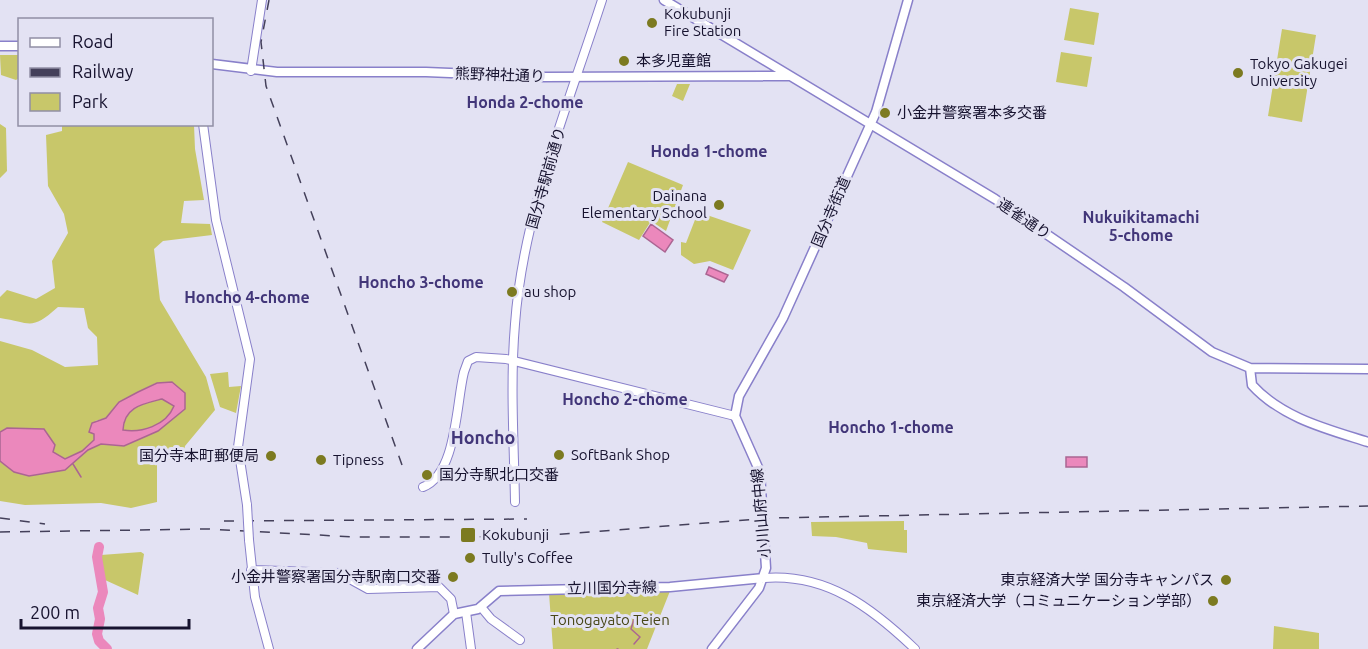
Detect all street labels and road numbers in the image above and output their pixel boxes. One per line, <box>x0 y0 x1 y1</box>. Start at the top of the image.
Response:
street label: 熊野神社通り <box>455 64 545 85</box>
street label: 国分寺駅前通り <box>523 125 568 231</box>
street label: 国分寺街道 <box>808 174 853 250</box>
street label: 連雀通り <box>995 195 1054 242</box>
street label: 小川山府中線 <box>748 467 773 559</box>
street label: 立川国分寺線 <box>567 578 657 597</box>

